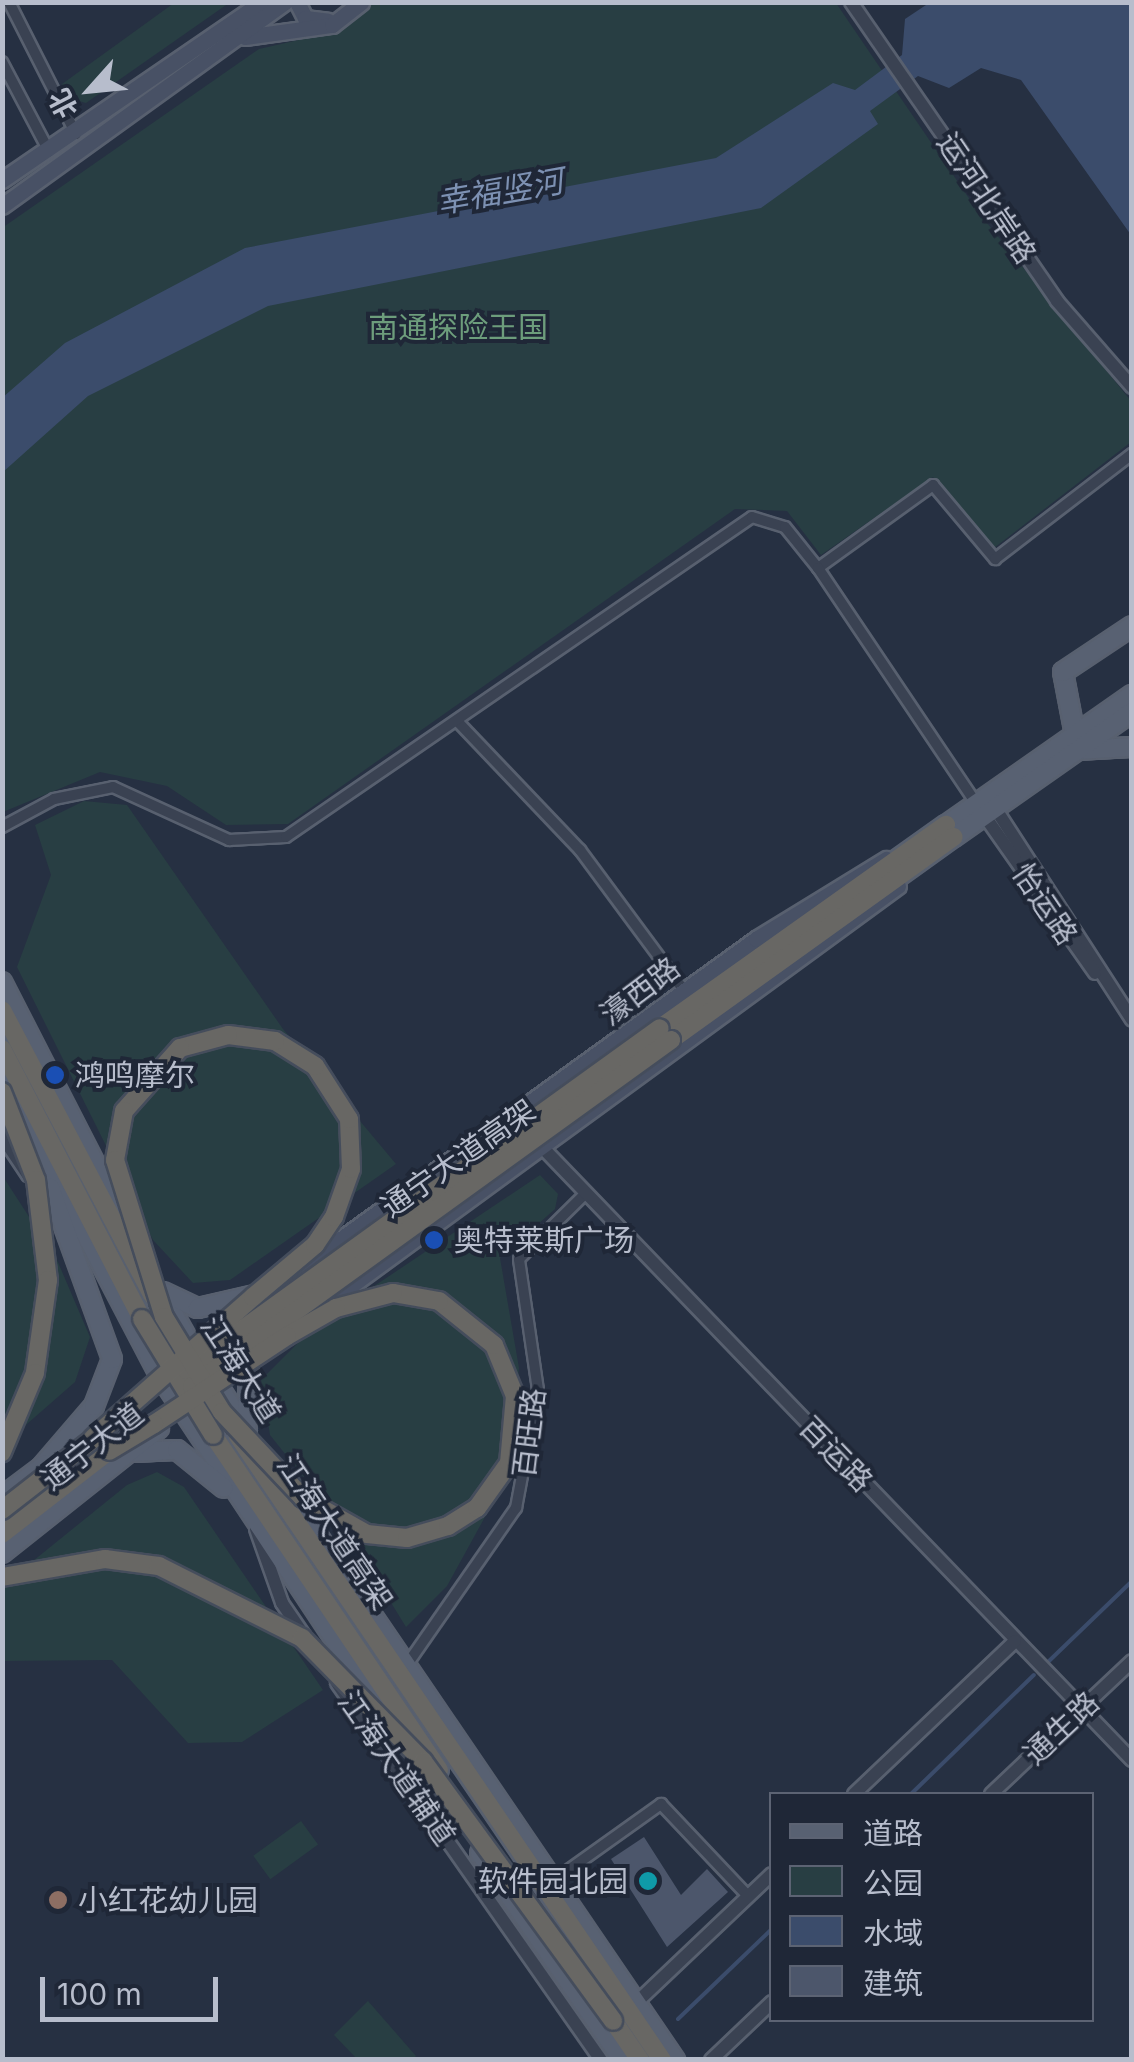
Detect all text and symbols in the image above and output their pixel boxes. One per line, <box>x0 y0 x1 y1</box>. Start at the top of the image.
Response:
north arrow <box>40 40 140 140</box>
text: 北 <box>42 83 85 124</box>
street label: 运河北岸路 <box>930 126 1044 270</box>
water label: 幸福竖河 <box>434 162 566 222</box>
park label: 南通探险王国 <box>368 309 548 345</box>
street label: 怡运路 <box>1005 857 1085 951</box>
street label: 濠西路 <box>593 950 687 1032</box>
place label: 鸿鸣摩尔 <box>75 1057 195 1093</box>
marker: 鸿鸣摩尔 <box>44 1064 66 1086</box>
street label: 通宁大道高架 <box>374 1092 542 1224</box>
place label: 奥特莱斯广场 <box>454 1222 634 1258</box>
marker: 奥特莱斯广场 <box>423 1229 445 1251</box>
street label: 江海大道 <box>193 1309 289 1429</box>
street label: 百旺路 <box>506 1386 552 1480</box>
street label: 通宁大道 <box>34 1395 150 1497</box>
street label: 百运路 <box>792 1409 880 1499</box>
street label: 江海大道高架 <box>270 1447 400 1617</box>
street label: 江海大道辅道 <box>331 1684 463 1852</box>
street label: 通生路 <box>1016 1684 1106 1772</box>
legend <box>769 1792 1094 2022</box>
text: 道路 <box>863 1815 923 1851</box>
place label: 软件园北园 <box>478 1863 628 1899</box>
text: 公园 <box>863 1865 923 1901</box>
marker: 软件园北园 <box>637 1870 659 1892</box>
place label: 小红花幼儿园 <box>78 1882 258 1918</box>
marker: 小红花幼儿园 <box>47 1889 69 1911</box>
text: 水域 <box>863 1915 923 1951</box>
scale bar <box>45 1957 222 2019</box>
text: 建筑 <box>863 1965 923 2001</box>
text: 100 m <box>57 1976 142 2012</box>

